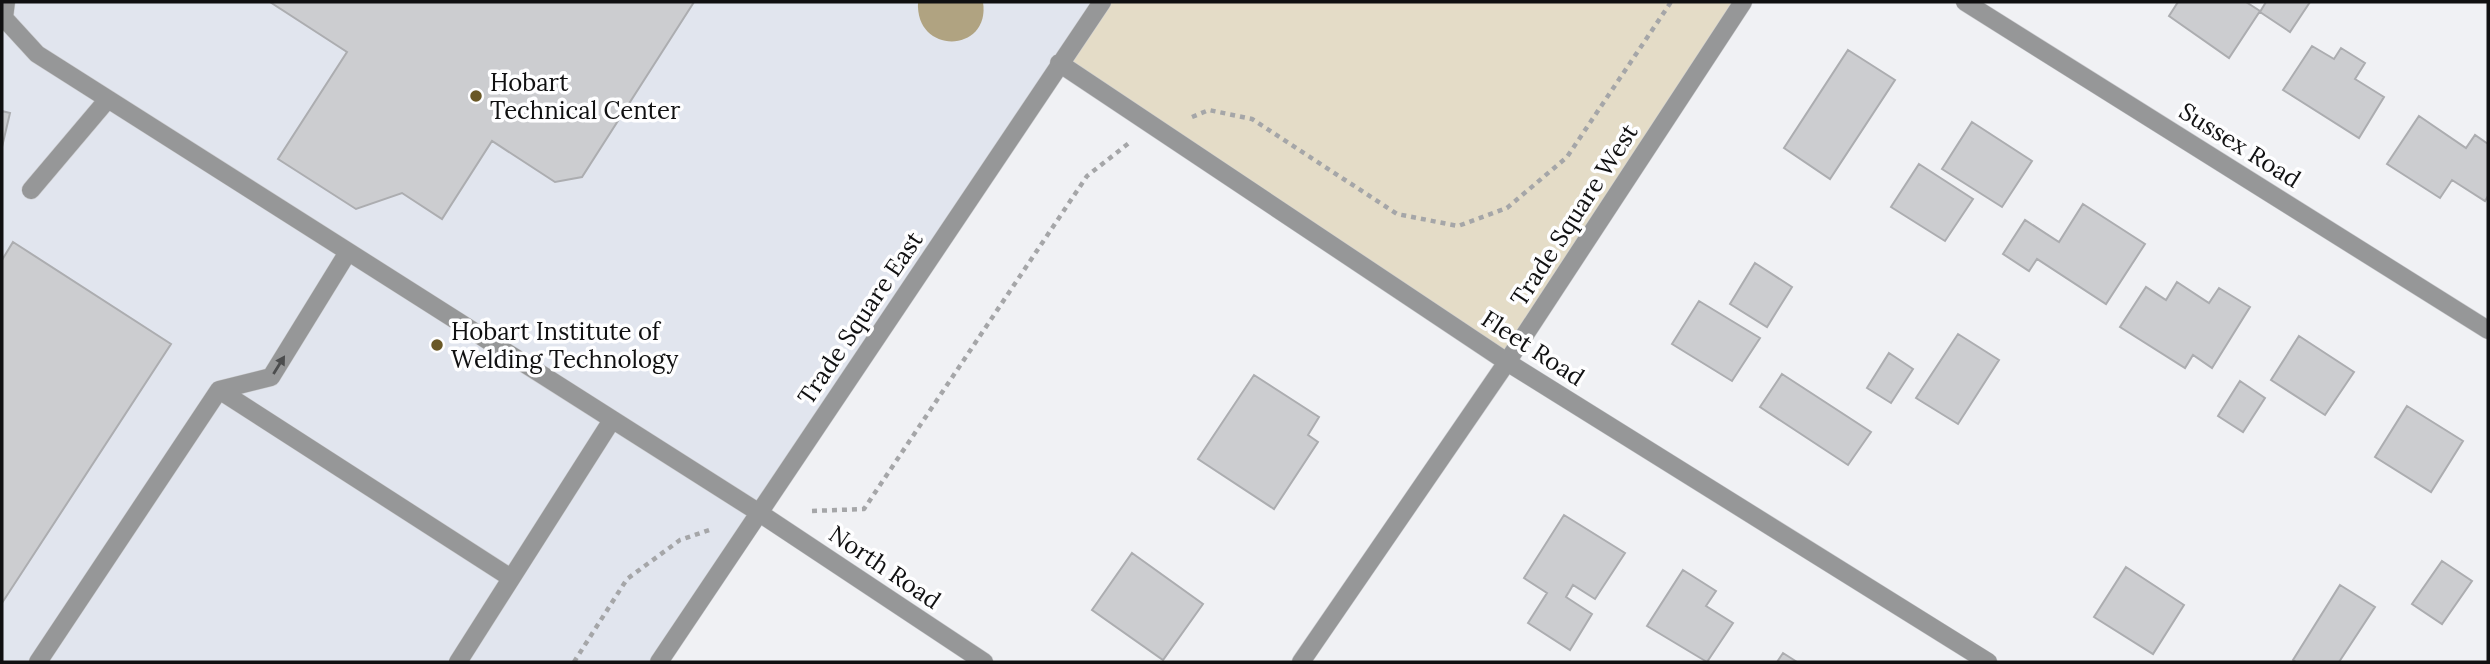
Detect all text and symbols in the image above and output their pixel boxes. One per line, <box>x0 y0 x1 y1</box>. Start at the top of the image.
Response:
place label: Hobart Technical Center <box>490 67 681 126</box>
marker: Hobart Technical Center <box>468 88 484 104</box>
street label: Sussex Road <box>2173 95 2307 195</box>
street label: Trade Square West <box>1503 117 1645 312</box>
street label: Trade Square East <box>790 225 930 411</box>
street label: Fleet Road <box>1476 303 1590 393</box>
place label: Hobart Institute of Welding Technology <box>451 316 679 375</box>
marker: Hobart Institute of Welding Technology <box>429 337 445 353</box>
one-way arrow <box>272 355 285 374</box>
street label: North Road <box>823 518 947 616</box>

